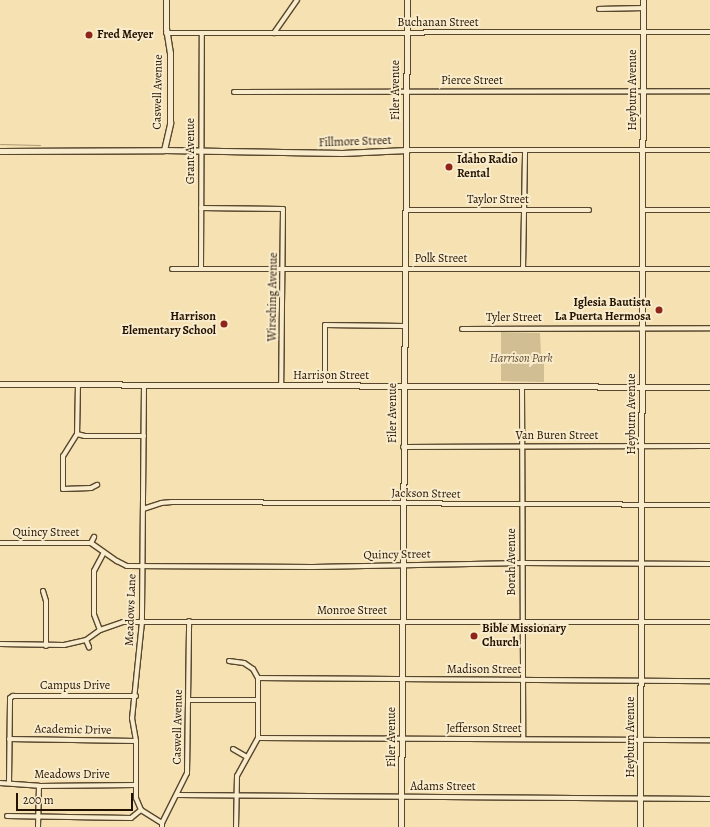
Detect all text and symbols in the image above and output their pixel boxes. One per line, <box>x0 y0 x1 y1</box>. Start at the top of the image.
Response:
street label: Buchanan Street <box>397 16 479 30</box>
place label: Fred Meyer <box>97 28 153 42</box>
marker: Fred Meyer <box>84 30 94 40</box>
street label: Heyburn Avenue <box>626 49 640 131</box>
street label: Caswell Avenue <box>150 54 166 130</box>
street label: Filer Avenue <box>389 60 403 120</box>
street label: Pierce Street <box>441 74 503 88</box>
street label: Grant Avenue <box>184 118 198 184</box>
street label: Fillmore Street <box>318 134 392 150</box>
place label: Idaho Radio Rental <box>457 153 518 181</box>
marker: Idaho Radio Rental <box>444 162 454 172</box>
street label: Taylor Street <box>467 193 529 207</box>
street label: Wirsching Avenue <box>265 252 281 342</box>
street label: Polk Street <box>415 252 467 266</box>
place label: Iglesia Bautista La Puerta Hermosa <box>555 296 651 324</box>
marker: Iglesia Bautista La Puerta Hermosa <box>654 305 664 315</box>
place label: Harrison Elementary School <box>122 310 216 338</box>
street label: Tyler Street <box>486 311 542 325</box>
marker: Harrison Elementary School <box>219 319 229 329</box>
park label: Harrison Park <box>489 352 553 366</box>
street label: Harrison Street <box>293 369 369 383</box>
street label: Heyburn Avenue <box>625 373 639 455</box>
street label: Filer Avenue <box>386 383 400 443</box>
street label: Van Buren Street <box>516 429 598 443</box>
street label: Jackson Street <box>391 486 461 502</box>
street label: Quincy Street <box>12 526 80 540</box>
street label: Borah Avenue <box>505 528 519 596</box>
street label: Quincy Street <box>363 547 431 563</box>
street label: Meadows Lane <box>123 574 139 646</box>
street label: Monroe Street <box>317 604 387 618</box>
place label: Bible Missionary Church <box>482 622 566 650</box>
marker: Bible Missionary Church <box>469 631 479 641</box>
street label: Madison Street <box>447 663 521 677</box>
street label: Campus Drive <box>40 679 110 693</box>
street label: Caswell Avenue <box>170 689 186 765</box>
street label: Heyburn Avenue <box>624 696 638 778</box>
street label: Filer Avenue <box>385 707 399 767</box>
street label: Academic Drive <box>34 722 112 738</box>
street label: Jefferson Street <box>446 722 522 736</box>
street label: Meadows Drive <box>34 768 110 782</box>
street label: Adams Street <box>410 780 476 794</box>
scale bar <box>18 785 135 811</box>
text: 200 m <box>23 792 54 808</box>

